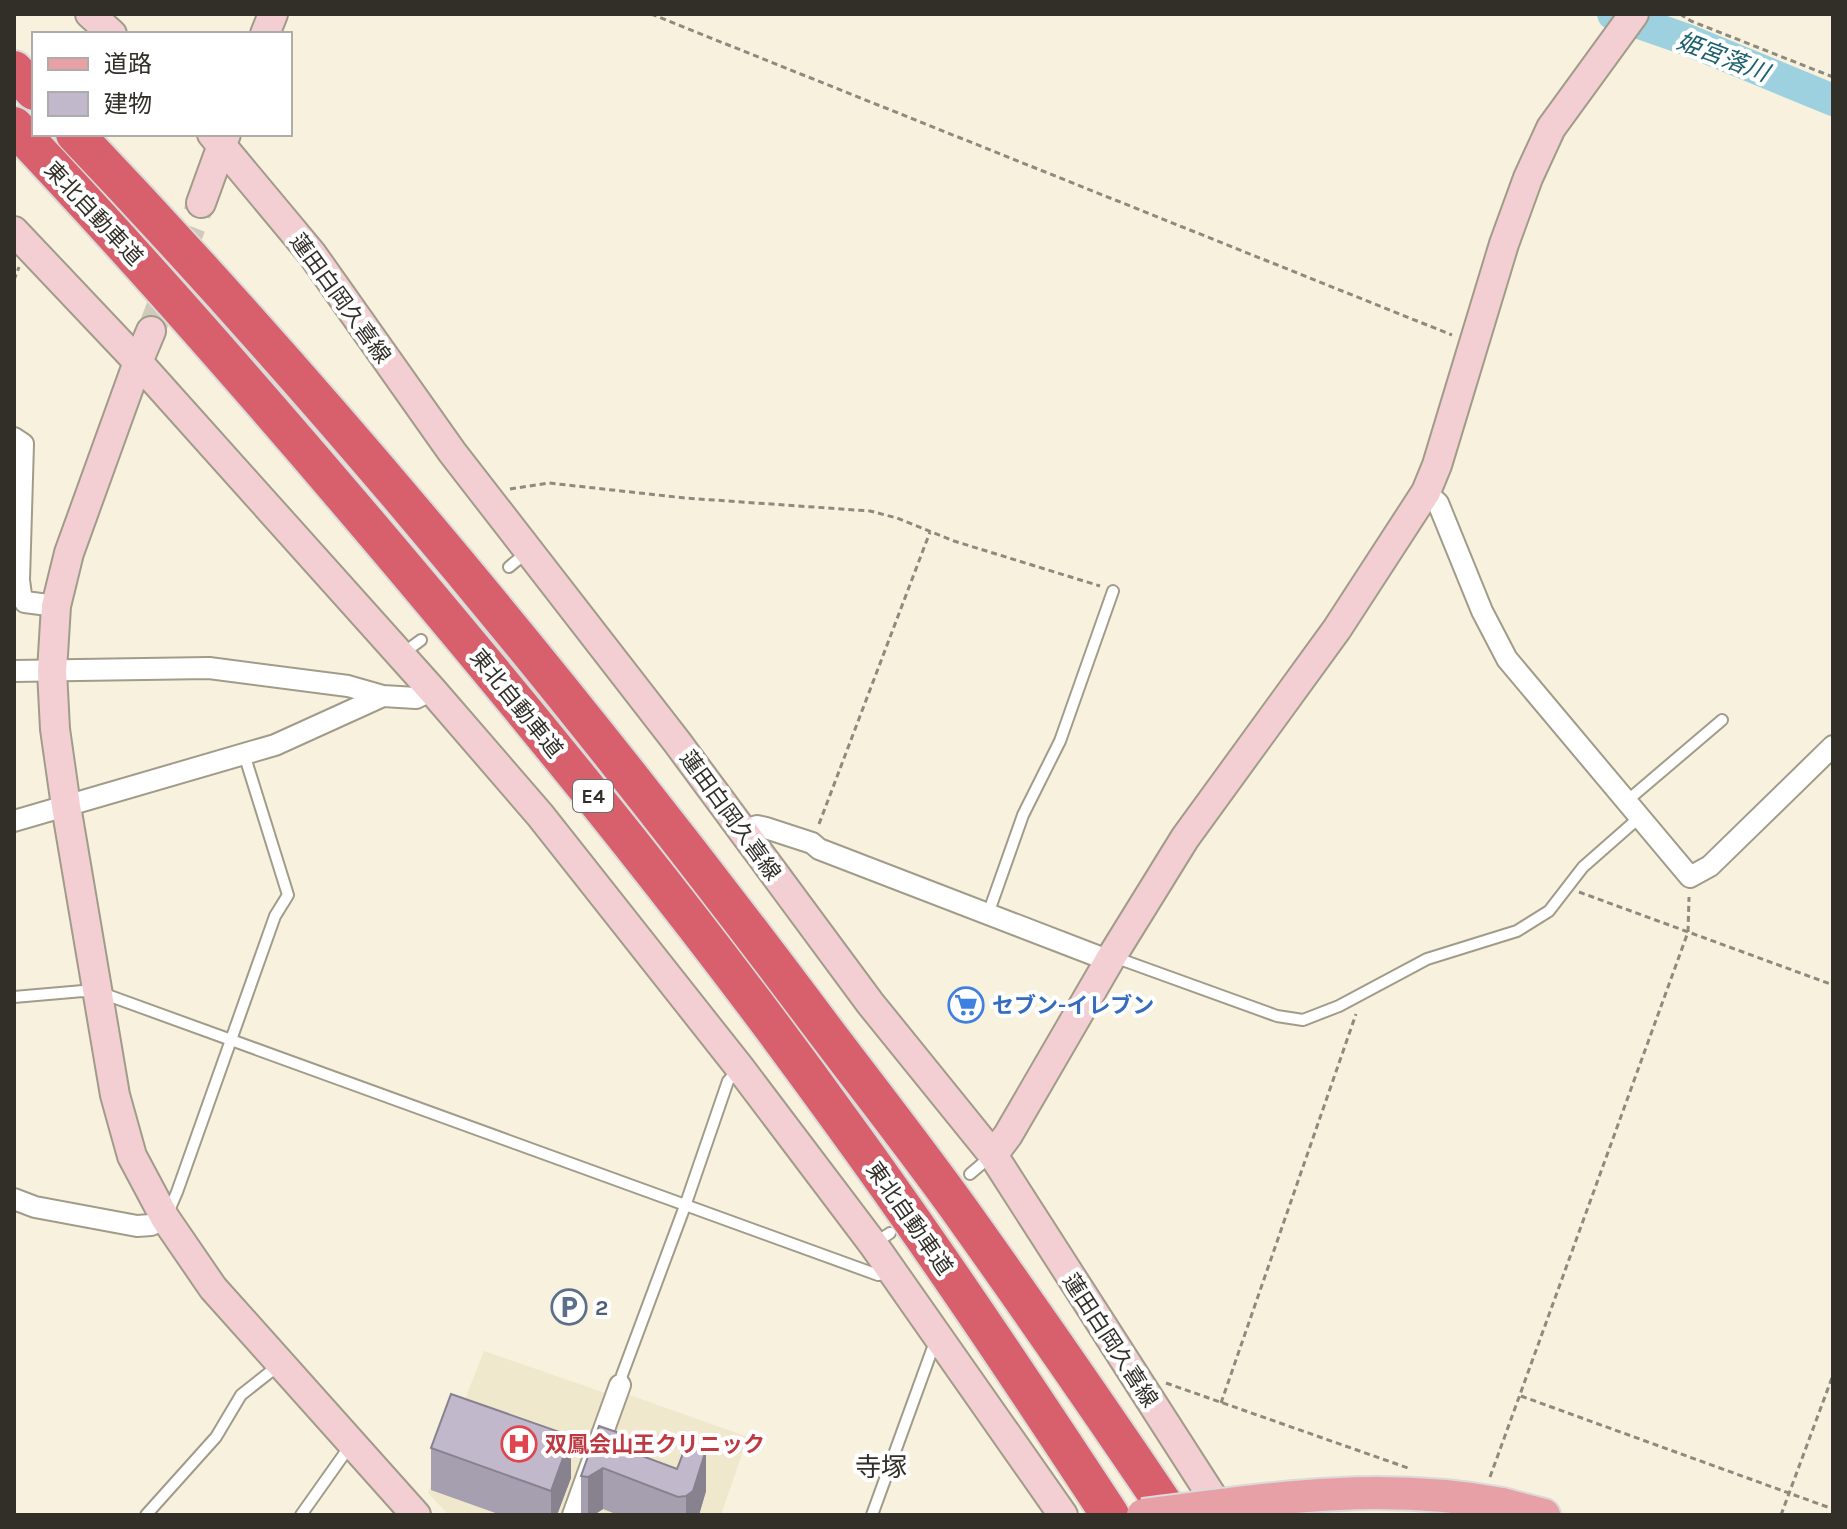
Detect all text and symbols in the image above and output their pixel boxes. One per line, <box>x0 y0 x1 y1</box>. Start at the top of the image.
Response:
water label: 姫宮落川 <box>1673 27 1776 88</box>
legend <box>32 32 292 136</box>
text: 道路 <box>104 50 152 78</box>
text: 建物 <box>104 90 152 118</box>
street label: 東北自動車道 <box>39 157 148 271</box>
street label: 蓮田白岡久喜線 <box>284 229 396 369</box>
street label: 東北自動車道 <box>465 644 568 763</box>
street label: 蓮田白岡久喜線 <box>674 746 786 886</box>
road number: E4 <box>573 780 613 812</box>
supermarket icon: セブン-イレブン <box>947 986 985 1024</box>
place label: セブン-イレブン <box>992 993 1154 1019</box>
street label: 東北自動車道 <box>861 1157 958 1280</box>
street label: 蓮田白岡久喜線 <box>1057 1269 1163 1412</box>
parking icon: 2 <box>550 1288 588 1326</box>
place label: 2 <box>595 1295 608 1321</box>
hospital icon: 双鳳会山王クリニック <box>500 1425 538 1463</box>
place label: 双鳳会山王クリニック <box>545 1432 765 1458</box>
district label: 寺塚 <box>855 1452 907 1483</box>

